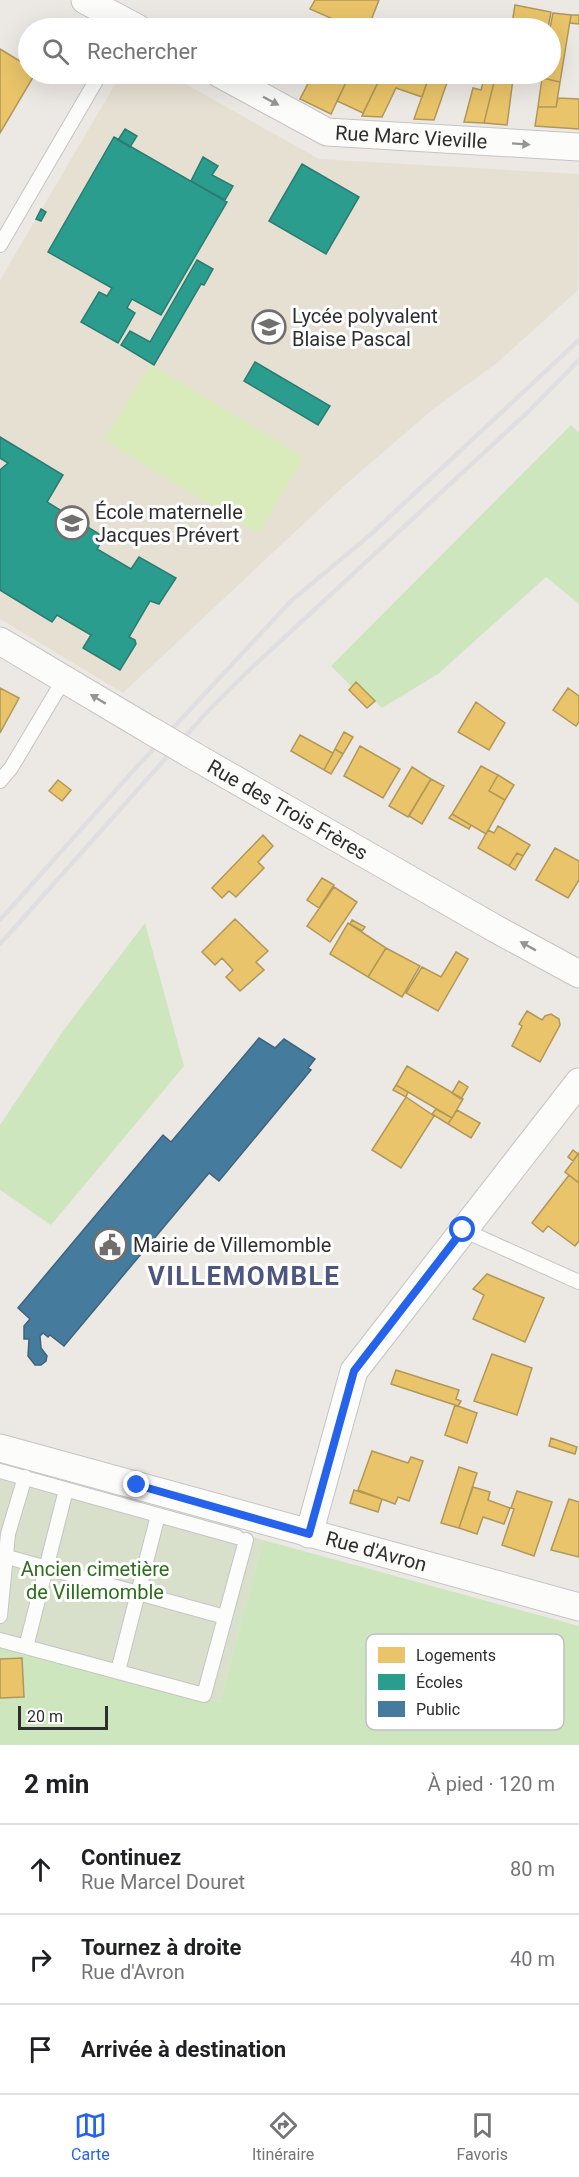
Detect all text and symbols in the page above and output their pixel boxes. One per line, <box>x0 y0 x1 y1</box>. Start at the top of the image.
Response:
search box <box>18 18 561 84</box>
icon: search <box>39 35 72 68</box>
text: Rechercher <box>87 39 198 64</box>
one-way arrow <box>263 96 280 106</box>
street label: Rue Marc Vieville <box>334 121 488 154</box>
one-way arrow <box>512 139 531 148</box>
place label: Lycée polyvalent Blaise Pascal <box>292 304 438 351</box>
school or university icon: Lycée polyvalent Blaise Pascal <box>251 309 287 345</box>
place label: École maternelle Jacques Prévert <box>95 500 243 547</box>
school or university icon: École maternelle Jacques Prévert <box>54 505 90 541</box>
one-way arrow <box>90 694 106 705</box>
street label: Rue des Trois Frères <box>203 754 372 865</box>
one-way arrow <box>519 941 536 951</box>
route start <box>449 1216 475 1242</box>
public building icon: Mairie de Villemomble <box>92 1227 128 1263</box>
place label: Mairie de Villemomble <box>133 1233 331 1257</box>
district label: VILLEMOMBLE <box>148 1261 340 1291</box>
route end <box>123 1471 149 1497</box>
street label: Rue d'Avron <box>323 1526 429 1577</box>
park label: Ancien cimetière de Villemomble <box>21 1557 169 1604</box>
legend <box>366 1634 564 1730</box>
text: Logements <box>416 1646 496 1665</box>
text: Écoles <box>416 1673 463 1692</box>
text: Public <box>416 1700 460 1719</box>
scale bar <box>18 1703 108 1730</box>
text: 20 m <box>27 1707 63 1726</box>
text: 2 min <box>24 1769 89 1799</box>
text: À pied · 120 m <box>428 1772 555 1796</box>
text: Continuez <box>81 1845 181 1870</box>
icon: ahead <box>24 1853 57 1886</box>
text: 80 m <box>510 1857 555 1881</box>
text: Rue Marcel Douret <box>81 1870 245 1894</box>
text: Tournez à droite <box>81 1935 241 1960</box>
icon: right <box>24 1943 57 1976</box>
text: 40 m <box>510 1947 555 1971</box>
text: Rue d'Avron <box>81 1960 185 1984</box>
icon: arrive <box>24 2033 57 2066</box>
text: Arrivée à destination <box>81 2037 286 2062</box>
tab: Carte <box>71 2109 110 2164</box>
tab: Itinéraire <box>252 2109 314 2164</box>
tab: Favoris <box>456 2109 508 2164</box>

